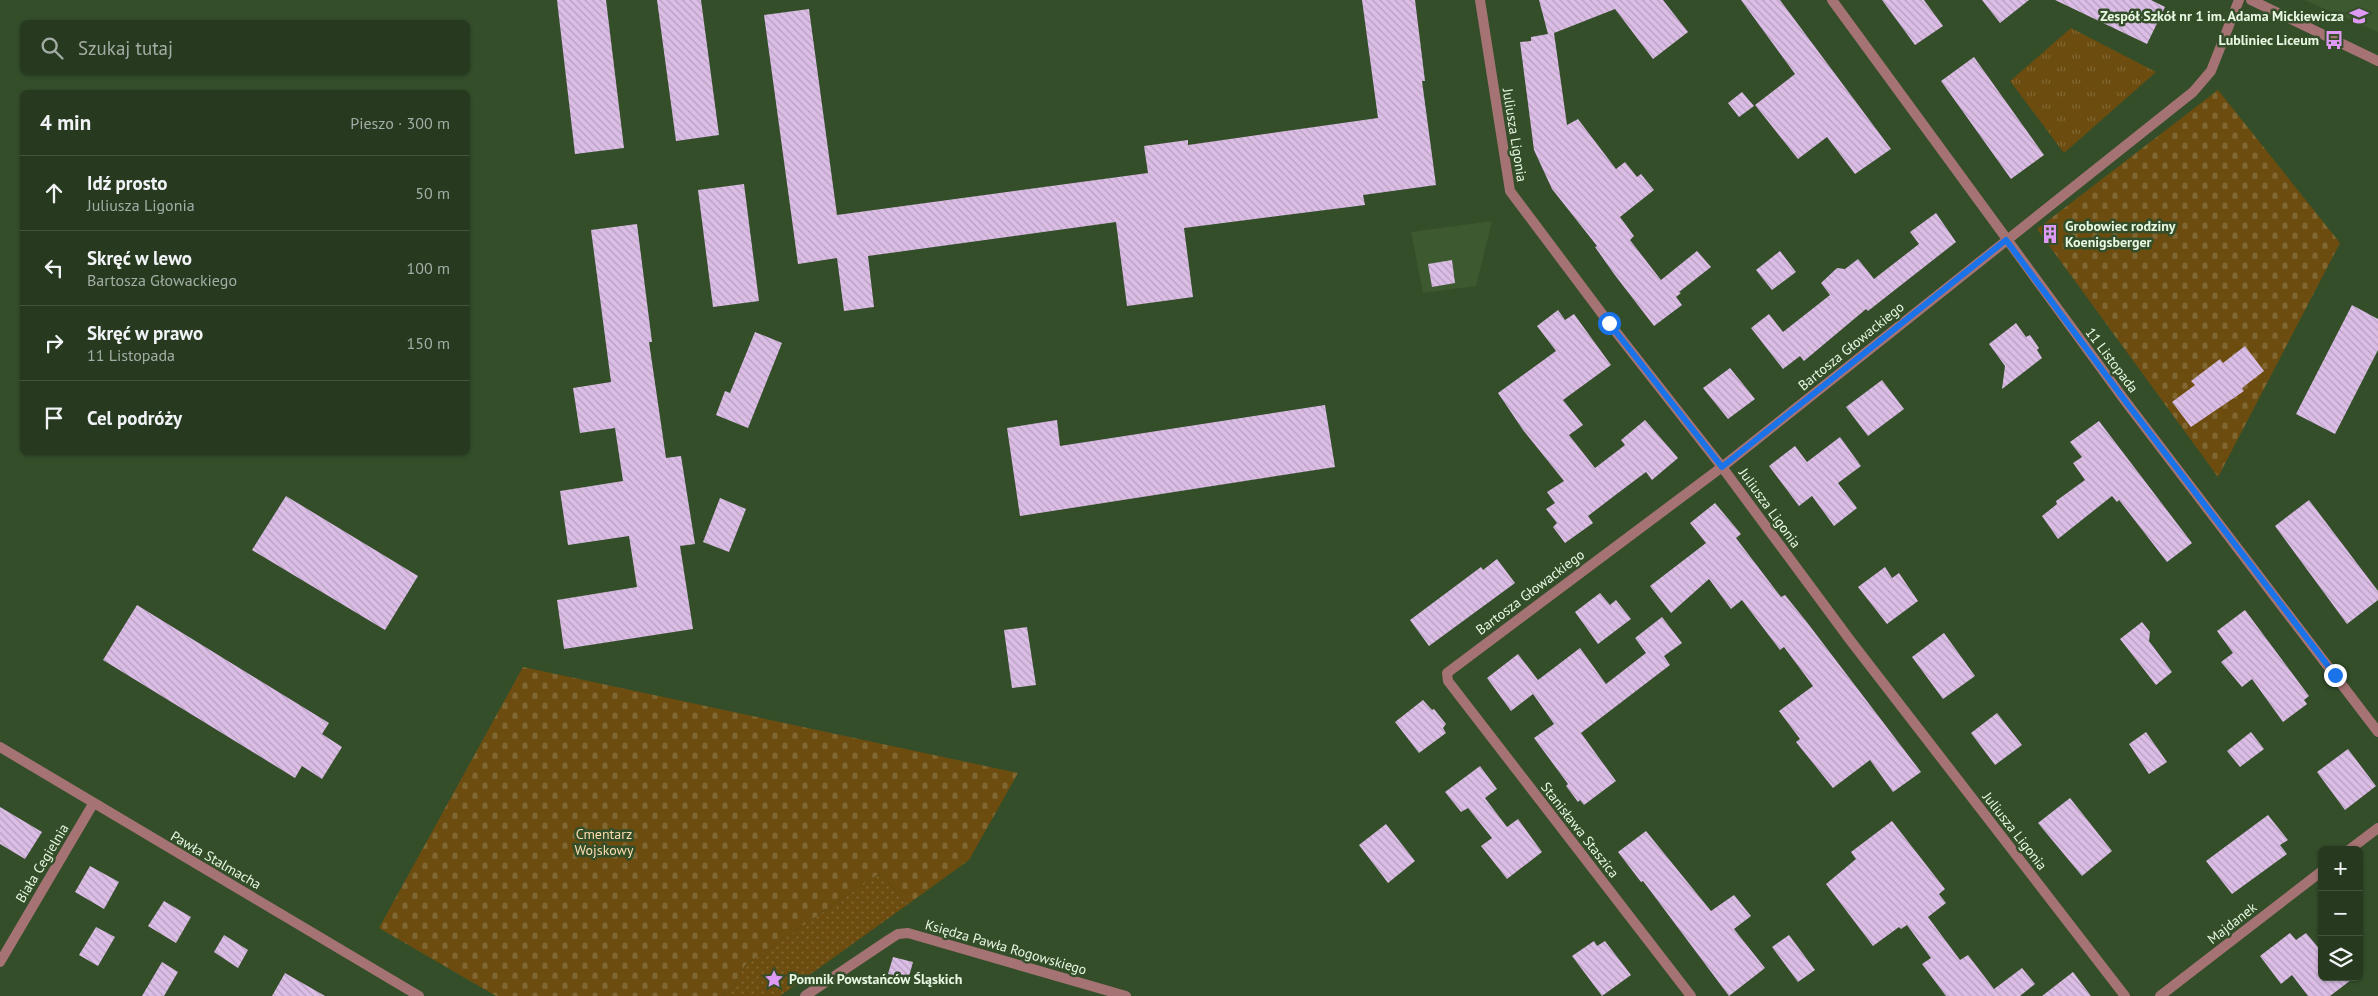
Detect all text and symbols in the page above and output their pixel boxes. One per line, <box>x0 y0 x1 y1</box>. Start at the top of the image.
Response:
school or university icon: Zespół Szkół nr 1 im. Adama Mickiewicza <box>2348 5 2370 27</box>
place label: Zespół Szkół nr 1 im. Adama Mickiewicza <box>2100 7 2344 25</box>
search box <box>20 20 470 75</box>
bus stop icon: Lubliniec Liceum <box>2323 29 2345 51</box>
place label: Lubliniec Liceum <box>2218 31 2319 49</box>
icon: search <box>38 34 66 62</box>
text: Szukaj tutaj <box>78 36 173 60</box>
street label: Juliusza Ligonia <box>1499 86 1531 183</box>
text: 4 min <box>40 109 91 136</box>
text: Pieszo · 300 m <box>350 113 450 133</box>
text: Idź prosto <box>87 171 167 195</box>
icon: ahead <box>40 179 68 207</box>
text: 50 m <box>415 183 450 203</box>
text: Juliusza Ligonia <box>87 195 195 215</box>
place label: Grobowiec rodziny Koenigsberger <box>2065 217 2176 251</box>
building icon: Grobowiec rodziny Koenigsberger <box>2039 223 2061 245</box>
text: Skręć w lewo <box>87 246 192 270</box>
icon: left <box>40 254 68 282</box>
text: 100 m <box>407 258 450 278</box>
text: Bartosza Głowackiego <box>87 270 237 290</box>
street label: Bartosza Głowackiego <box>1794 298 1908 394</box>
route start <box>1598 312 1621 335</box>
text: Skręć w prawo <box>87 321 203 345</box>
street label: 11 Listopada <box>2082 324 2142 396</box>
icon: right <box>40 329 68 357</box>
text: 150 m <box>407 333 450 353</box>
text: 11 Listopada <box>87 345 175 365</box>
icon: arrive <box>40 404 68 432</box>
text: Cel podróży <box>87 406 182 430</box>
street label: Juliusza Ligonia <box>1734 464 1805 551</box>
street label: Bartosza Głowackiego <box>1472 545 1588 639</box>
route end <box>2324 664 2347 687</box>
street label: Stanisława Staszica <box>1537 778 1623 882</box>
street label: Juliusza Ligonia <box>1978 788 2051 874</box>
street label: Biała Cegielnia <box>11 820 73 906</box>
park label: Cmentarz Wojskowy <box>575 825 634 859</box>
street label: Pawła Stalmacha <box>167 827 265 893</box>
map controls <box>2318 846 2363 981</box>
button: + <box>2318 846 2363 891</box>
button: − <box>2318 891 2363 936</box>
street label: Majdanek <box>2204 898 2261 948</box>
street label: Księdza Pawła Rogowskiego <box>923 915 1089 979</box>
button: layers <box>2318 936 2363 981</box>
place icon: Pomnik Powstańców Śląskich <box>763 968 785 990</box>
place label: Pomnik Powstańców Śląskich <box>789 970 962 988</box>

